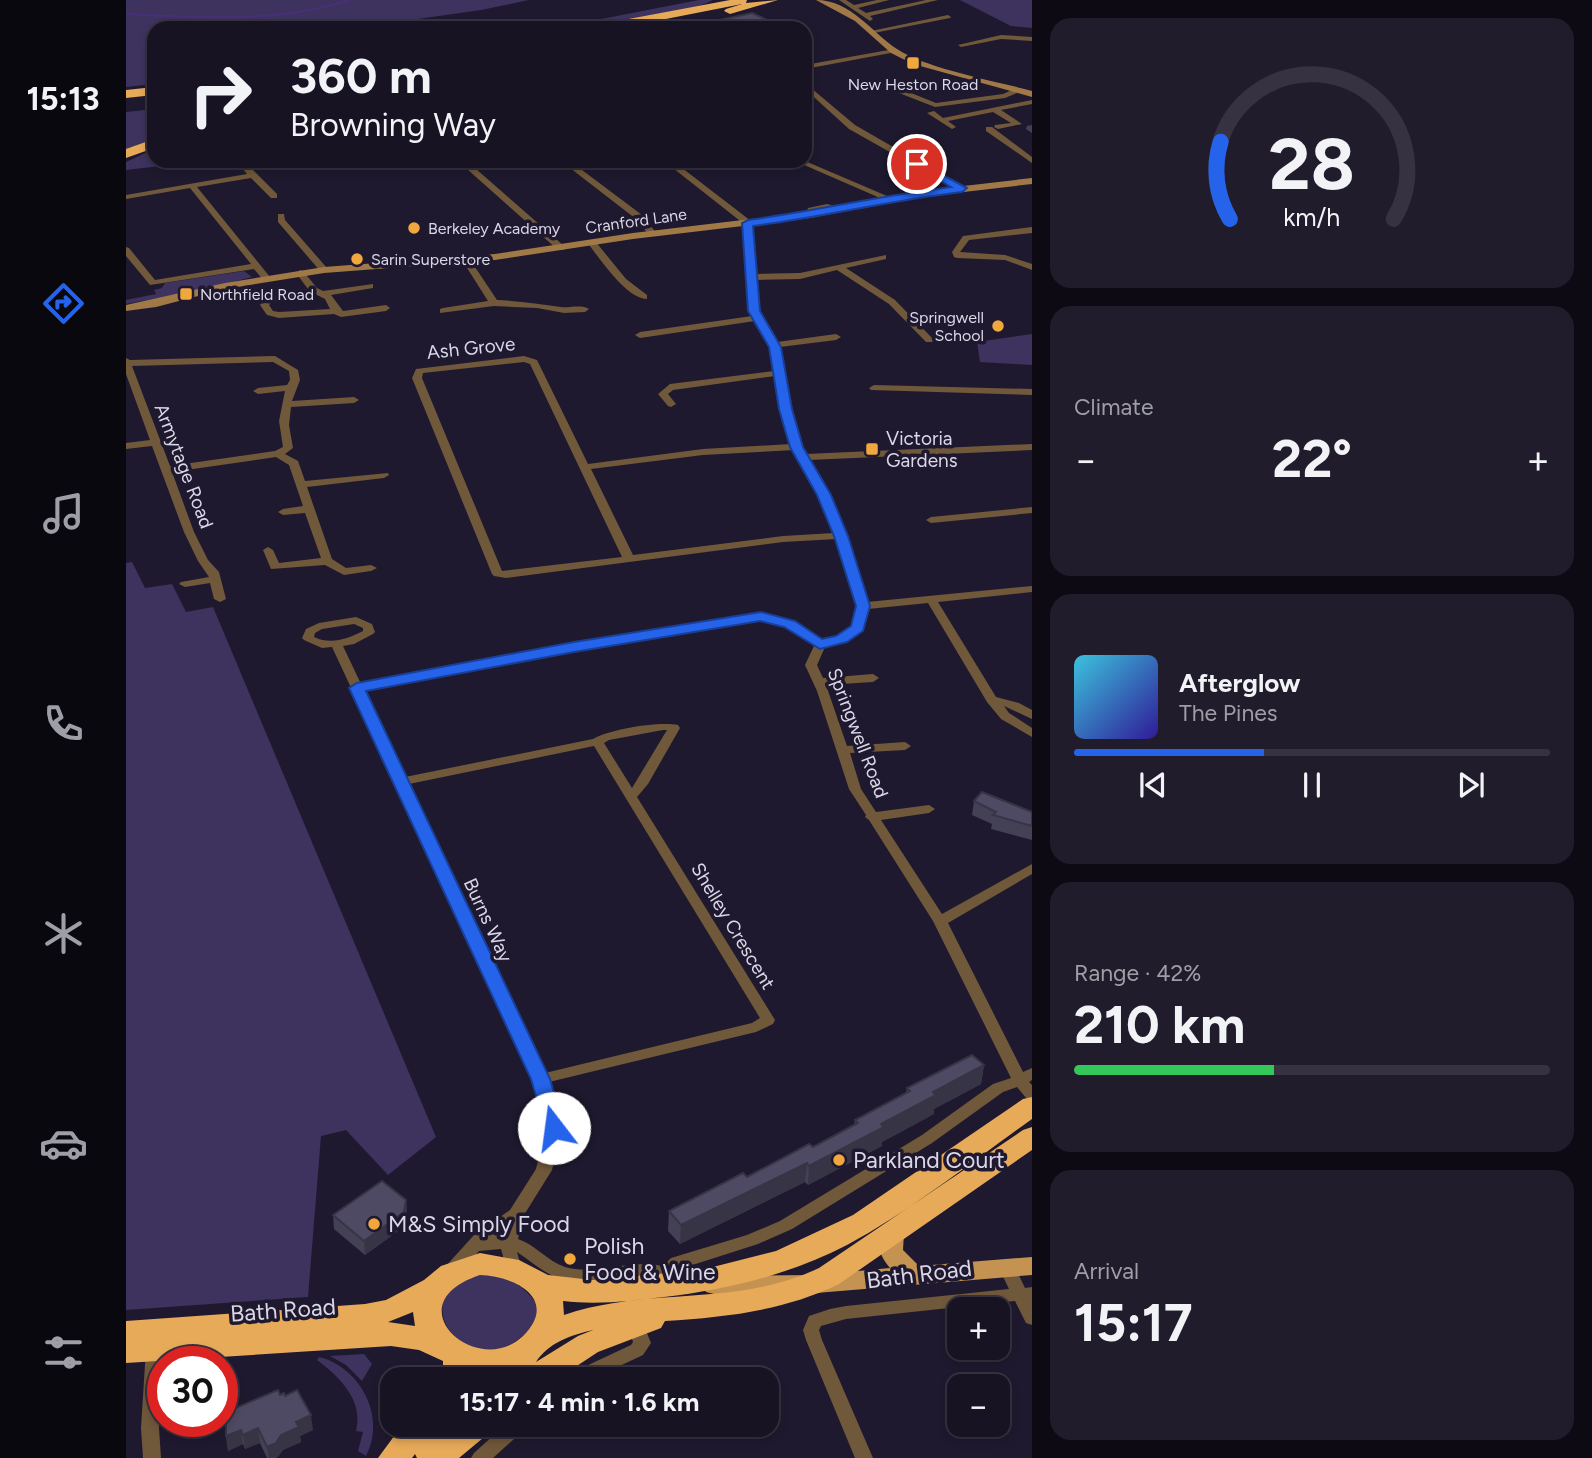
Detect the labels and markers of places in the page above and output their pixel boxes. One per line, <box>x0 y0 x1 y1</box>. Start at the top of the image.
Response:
marker: New Heston Road <box>905 55 921 71</box>
place label: New Heston Road <box>848 75 978 94</box>
pin <box>887 134 947 194</box>
place label: Berkeley Academy <box>428 219 561 238</box>
marker: Berkeley Academy <box>406 220 422 236</box>
place label: Sarin Superstore <box>371 250 490 269</box>
marker: Sarin Superstore <box>349 251 365 267</box>
place label: Northfield Road <box>200 285 314 304</box>
marker: Northfield Road <box>178 286 194 302</box>
place label: Springwell School <box>909 308 984 345</box>
marker: Springwell School <box>990 318 1006 334</box>
place label: Victoria Gardens <box>886 427 958 472</box>
marker: Victoria Gardens <box>864 441 880 457</box>
place label: Parkland Court <box>853 1146 1005 1174</box>
marker: Parkland Court <box>831 1152 847 1168</box>
place label: M&S Simply Food <box>388 1210 570 1238</box>
marker: M&S Simply Food <box>366 1216 382 1232</box>
place label: Polish Food & Wine <box>584 1232 716 1286</box>
marker: Polish Food & Wine <box>562 1251 578 1267</box>

